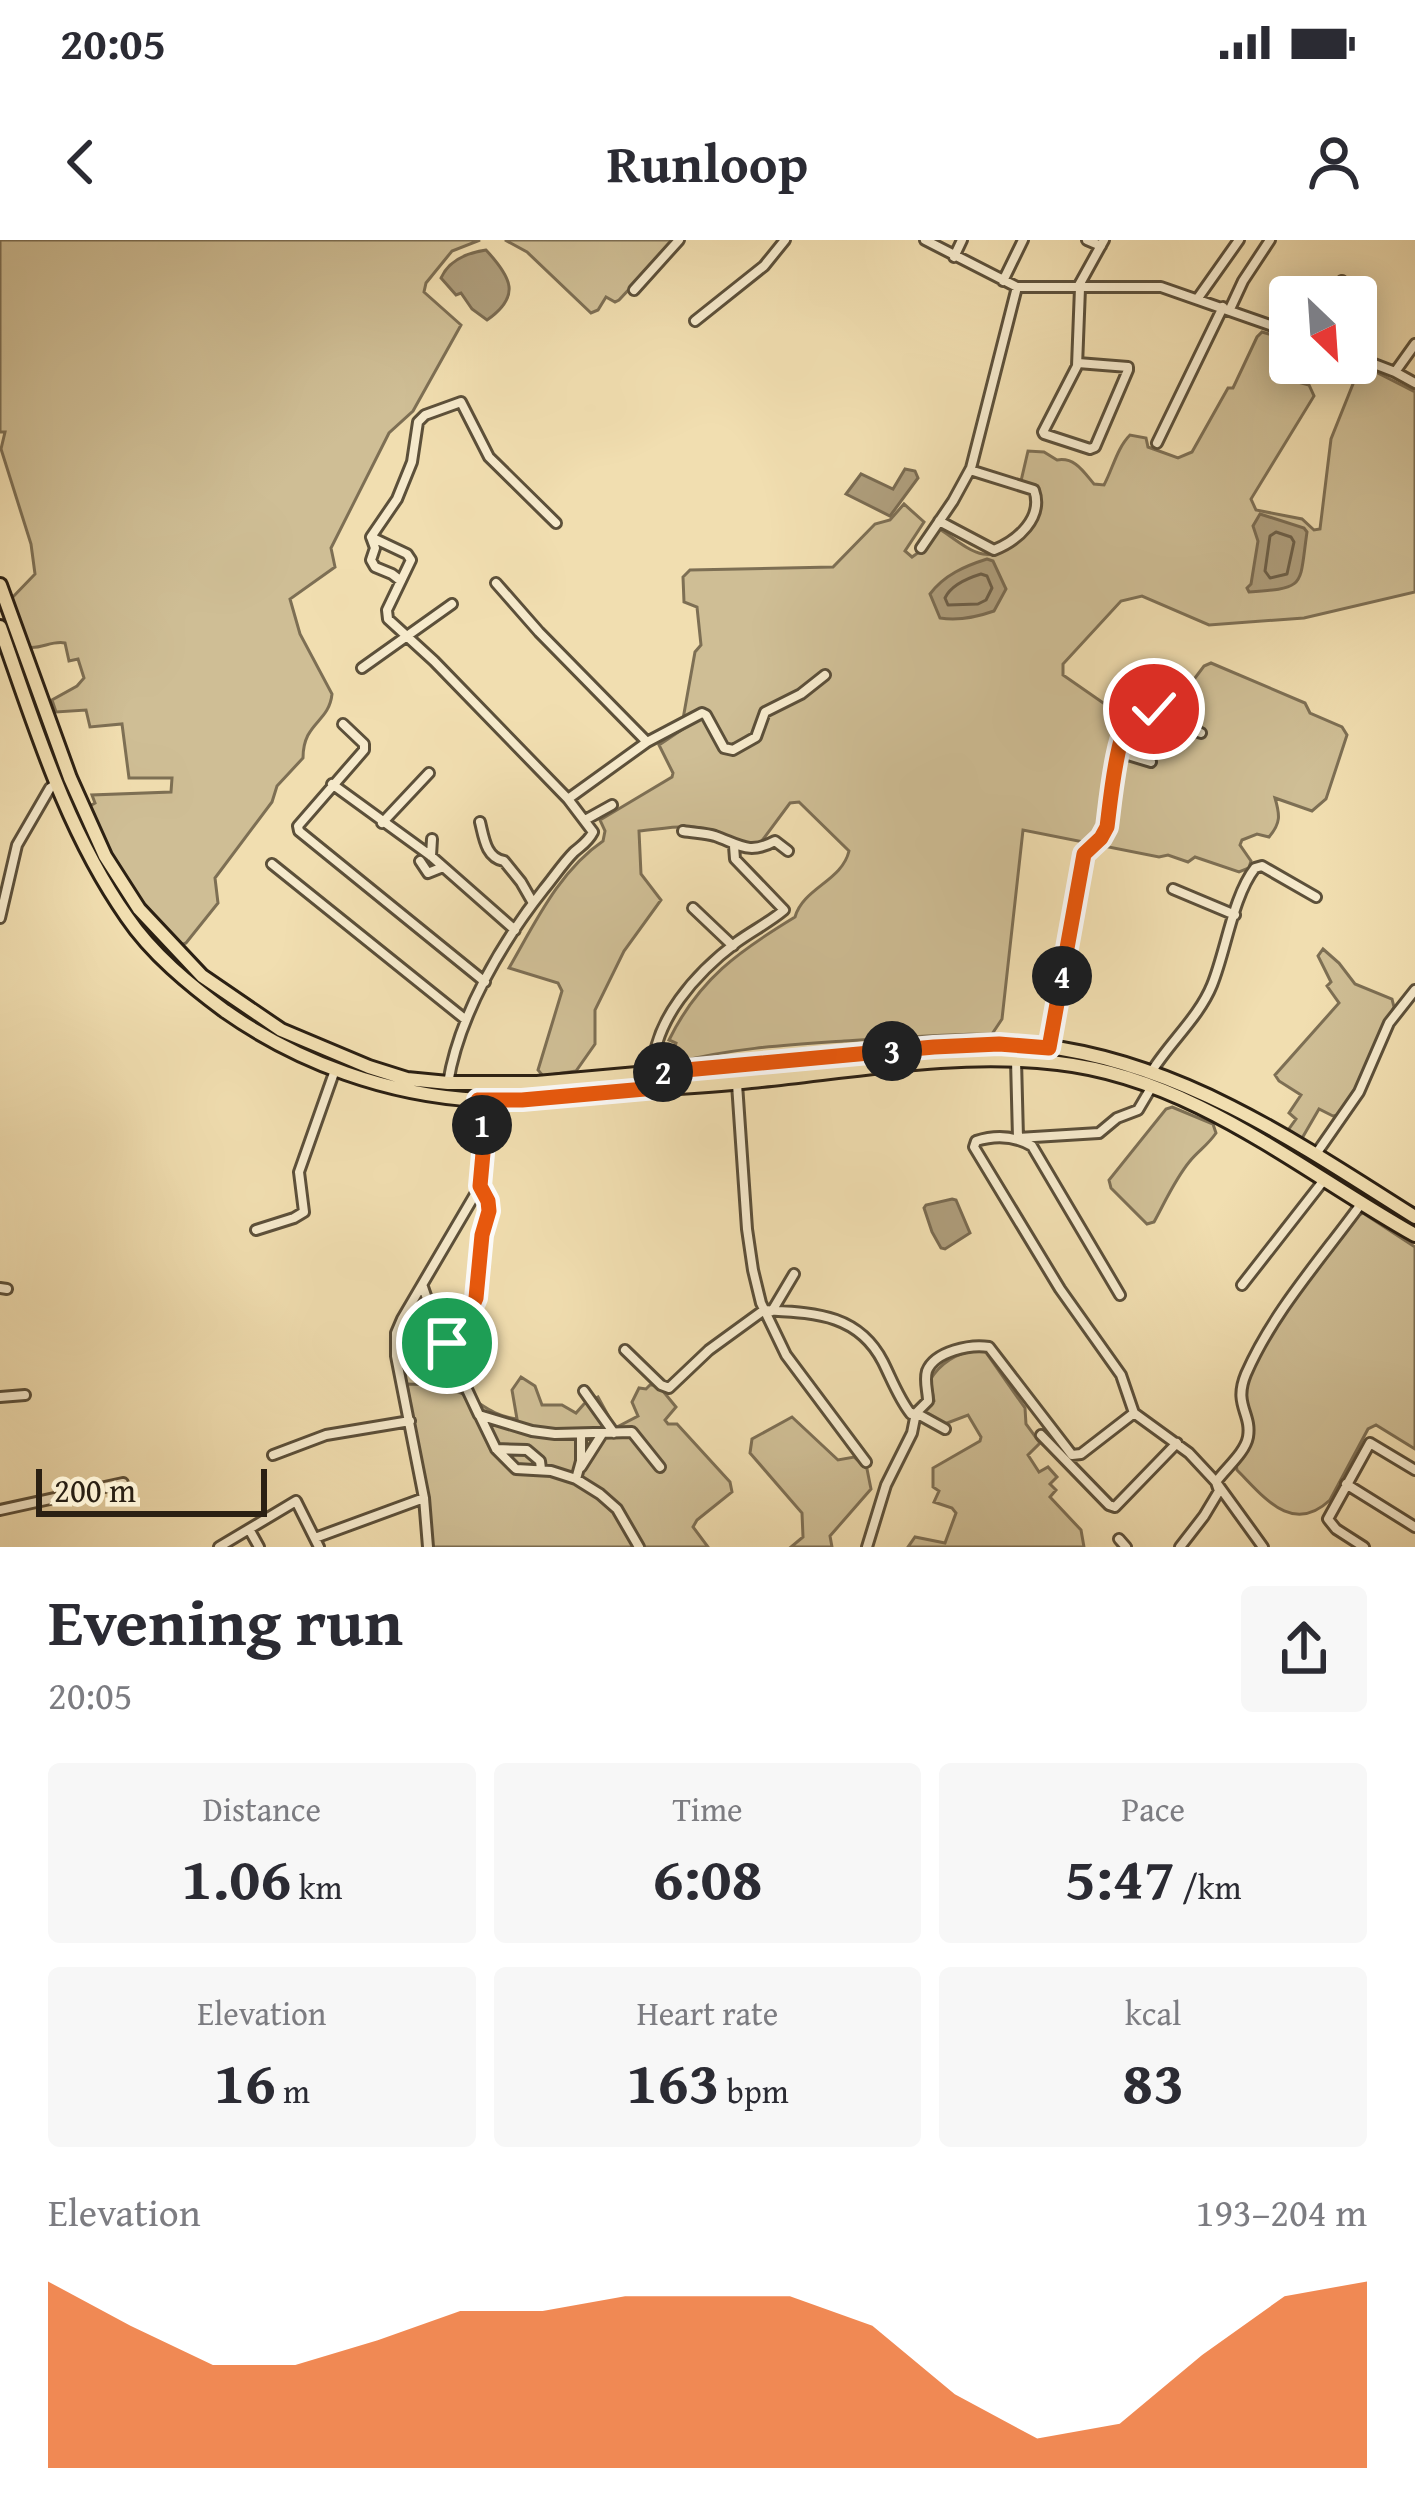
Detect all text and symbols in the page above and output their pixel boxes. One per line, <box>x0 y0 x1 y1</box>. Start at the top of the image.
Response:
text: 20:05 <box>60 10 166 75</box>
text: Runloop <box>607 123 808 202</box>
icon: back <box>48 129 114 195</box>
icon: person <box>1301 129 1367 195</box>
north arrow <box>1269 276 1377 384</box>
map controls <box>1269 276 1377 384</box>
pin <box>1103 658 1205 760</box>
icon: check <box>1121 676 1187 742</box>
pin: 4 <box>1032 946 1092 1006</box>
text: 4 <box>1053 952 1071 1000</box>
pin: 3 <box>862 1021 922 1081</box>
text: 3 <box>883 1027 901 1075</box>
pin: 2 <box>633 1042 693 1102</box>
text: 2 <box>654 1048 672 1096</box>
pin: 1 <box>452 1095 512 1155</box>
text: 1 <box>473 1101 491 1149</box>
pin <box>396 1292 498 1394</box>
icon: arrive <box>414 1310 480 1376</box>
scale bar <box>36 1463 267 1516</box>
text: 200 m <box>54 1466 136 1514</box>
text: Evening run <box>48 1572 403 1669</box>
button: share <box>1241 1586 1367 1712</box>
text: 20:05 <box>48 1666 133 1723</box>
text: Distance <box>203 1785 321 1833</box>
text: Time <box>672 1785 743 1833</box>
text: Pace <box>1121 1785 1185 1833</box>
text: 1.06 <box>181 1833 291 1921</box>
text: 6:08 <box>652 1833 763 1921</box>
text: 5:47 <box>1065 1833 1175 1921</box>
text: km <box>291 1863 342 1911</box>
text: /km <box>1175 1863 1242 1911</box>
text: Elevation <box>197 1989 326 2037</box>
text: Heart rate <box>637 1989 778 2037</box>
text: kcal <box>1125 1989 1181 2037</box>
text: 16 <box>214 2037 276 2125</box>
text: 163 <box>626 2037 720 2125</box>
text: 83 <box>1122 2037 1184 2125</box>
text: m <box>276 2067 310 2115</box>
text: bpm <box>720 2067 789 2115</box>
text: Elevation <box>48 2183 201 2240</box>
text: 193–204 m <box>1195 2183 1367 2240</box>

